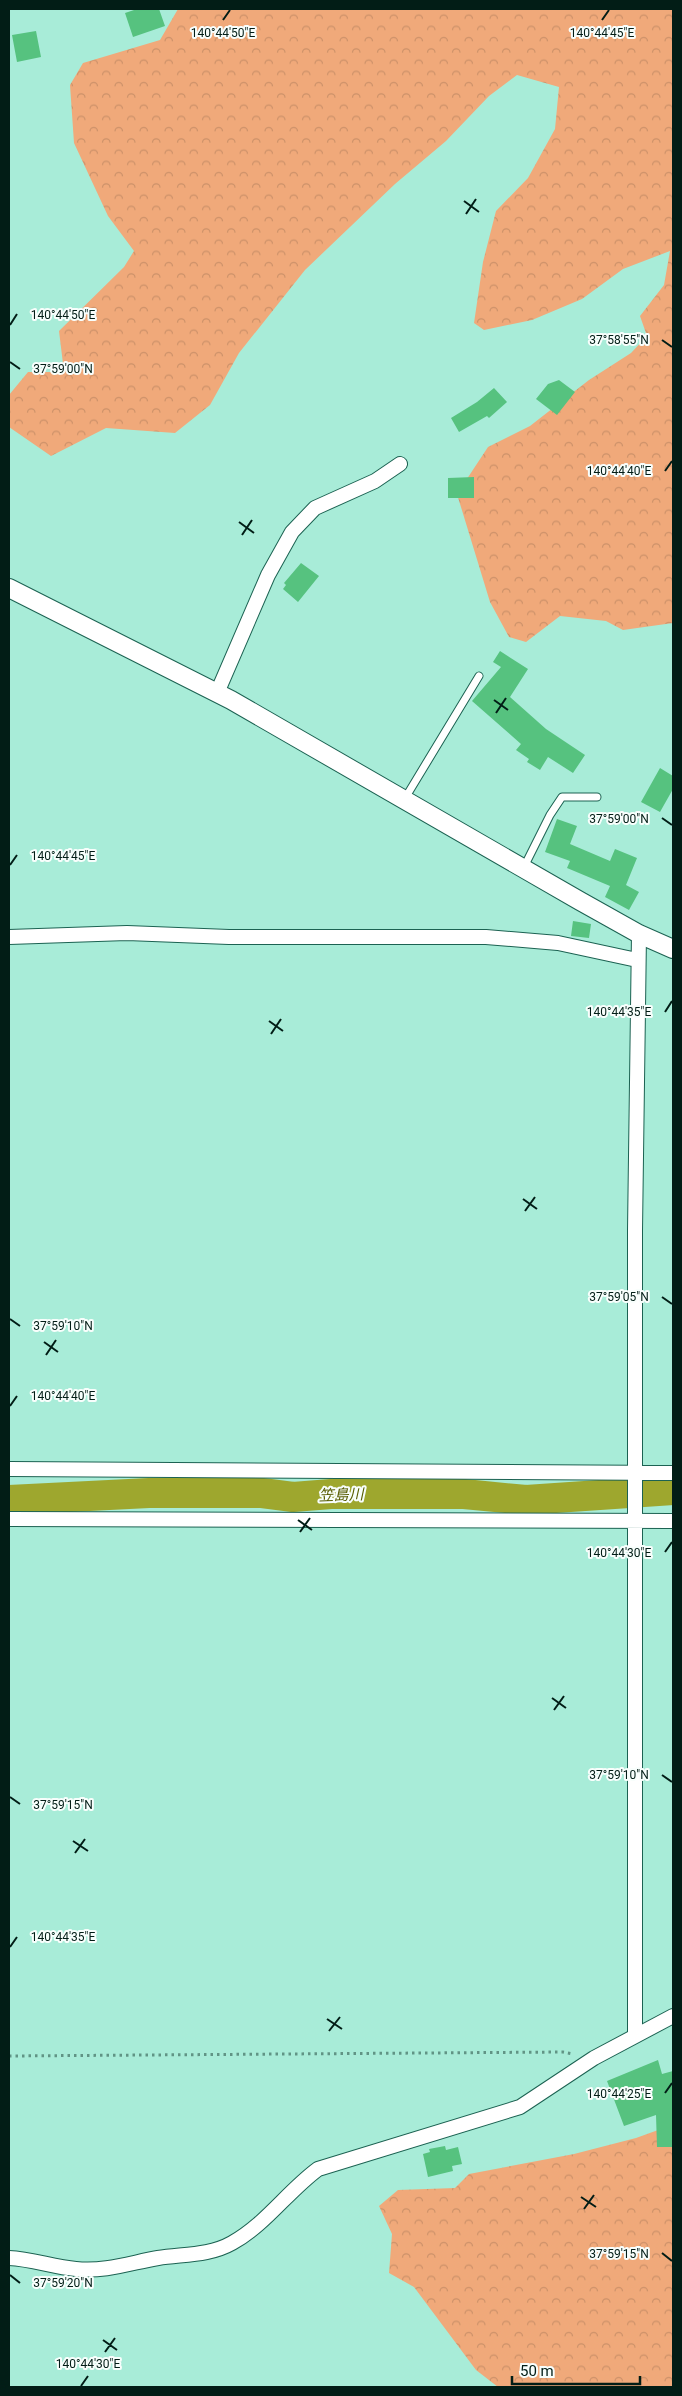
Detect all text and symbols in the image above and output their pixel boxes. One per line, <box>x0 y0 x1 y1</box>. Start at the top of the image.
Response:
text: 140°44'50"E <box>191 26 255 40</box>
text: 140°44'45"E <box>570 26 634 40</box>
text: 140°44'50"E <box>31 308 95 322</box>
text: 37°58'55"N <box>589 333 649 347</box>
text: 37°59'00"N <box>33 362 93 376</box>
text: 140°44'40"E <box>587 464 651 478</box>
text: 37°59'00"N <box>589 812 649 826</box>
text: 140°44'45"E <box>31 849 95 863</box>
text: 140°44'35"E <box>587 1005 651 1019</box>
text: 37°59'05"N <box>589 1290 649 1304</box>
text: 37°59'10"N <box>33 1319 93 1333</box>
text: 140°44'40"E <box>31 1389 95 1403</box>
water label: 笠島川 <box>318 1485 366 1505</box>
text: 140°44'30"E <box>587 1546 651 1560</box>
text: 37°59'10"N <box>589 1768 649 1782</box>
text: 37°59'15"N <box>33 1798 93 1812</box>
text: 140°44'35"E <box>31 1930 95 1944</box>
text: 140°44'25"E <box>587 2087 651 2101</box>
text: 37°59'15"N <box>589 2247 649 2261</box>
text: 37°59'20"N <box>33 2276 93 2290</box>
scale bar <box>512 2354 640 2386</box>
text: 140°44'30"E <box>56 2357 120 2371</box>
text: 50 m <box>520 2362 554 2380</box>

